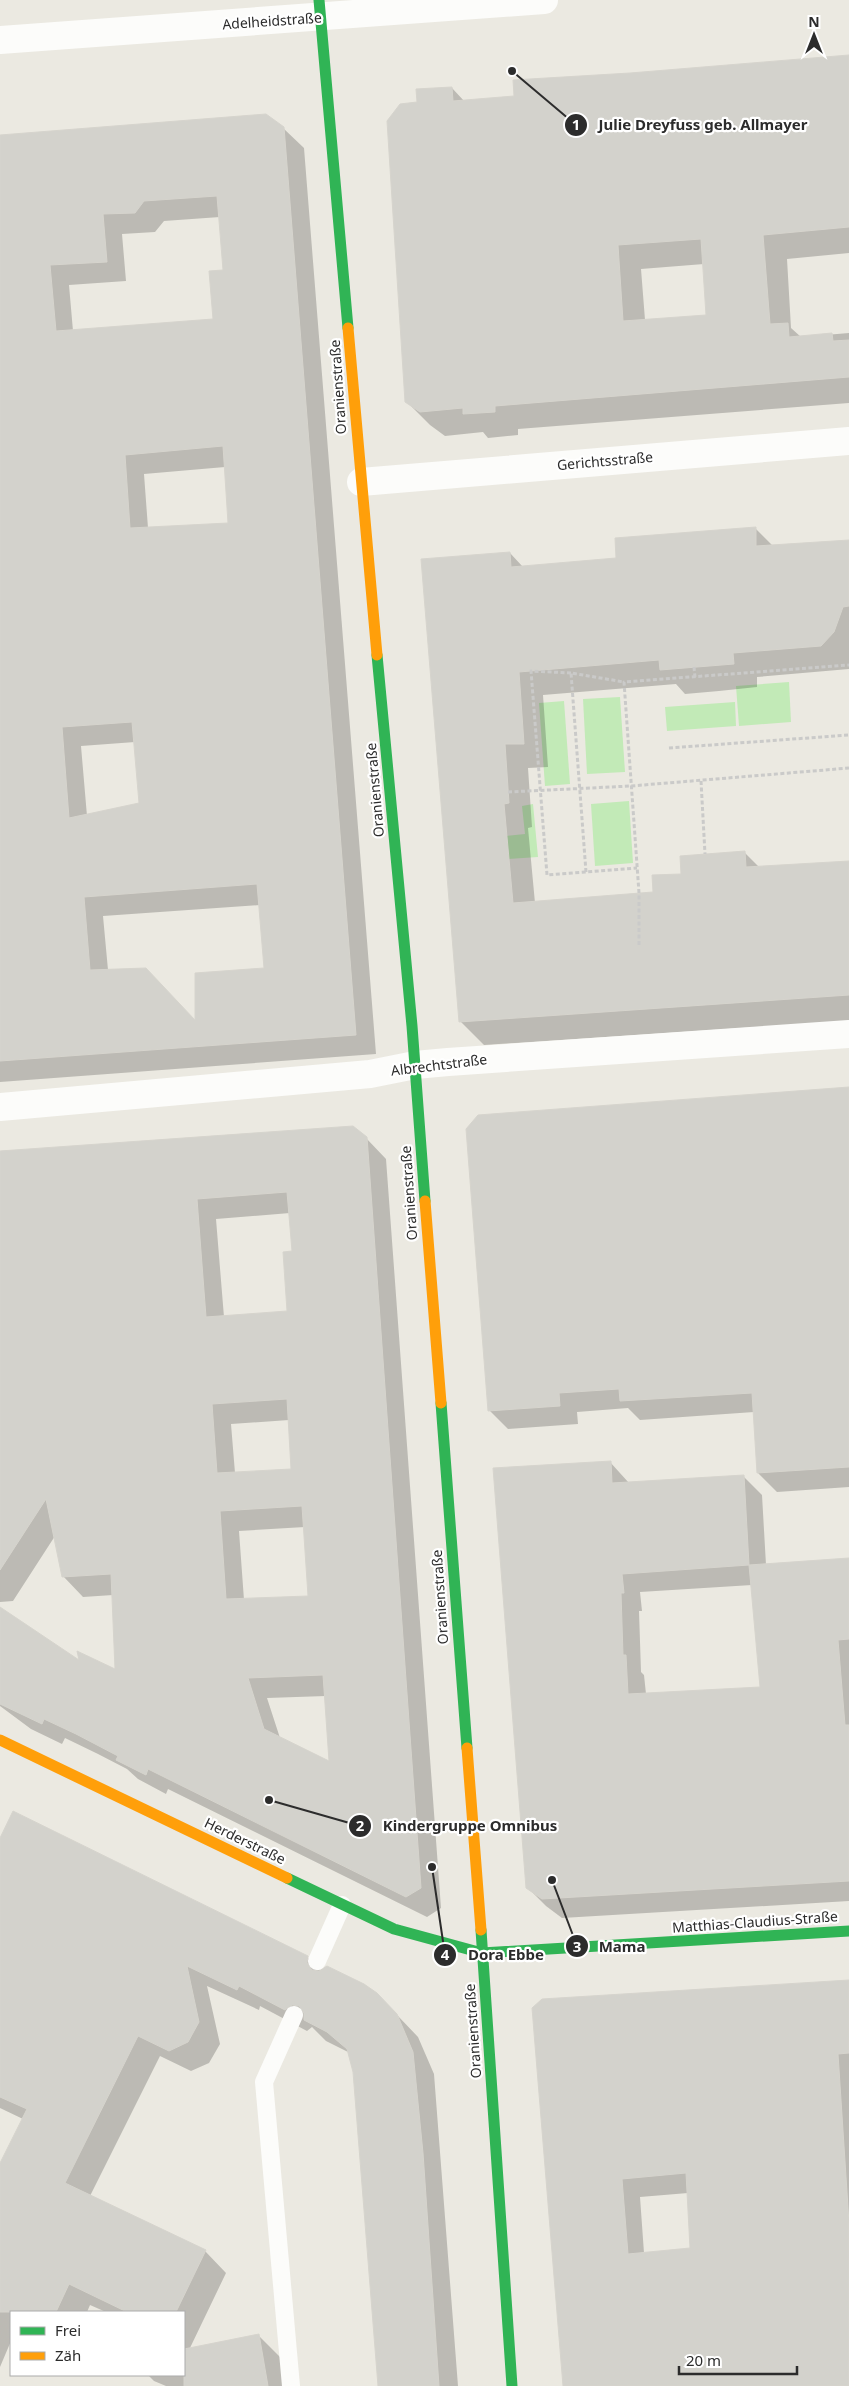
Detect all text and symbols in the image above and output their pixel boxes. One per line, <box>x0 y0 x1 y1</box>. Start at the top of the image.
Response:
street label: Adelheidstraße <box>222 8 322 33</box>
north arrow <box>789 10 839 60</box>
text: N <box>808 12 820 31</box>
callout: Julie Dreyfuss geb. Allmayer <box>564 110 818 140</box>
text: 1 <box>572 114 580 134</box>
text: Julie Dreyfuss geb. Allmayer <box>597 114 808 134</box>
street label: Oranienstraße <box>325 339 350 435</box>
street label: Gerichtsstraße <box>556 447 654 474</box>
street label: Oranienstraße <box>361 742 388 838</box>
street label: Albrechtstraße <box>390 1049 488 1080</box>
street label: Oranienstraße <box>396 1145 421 1241</box>
street label: Oranienstraße <box>427 1549 452 1645</box>
callout: Kindergruppe Omnibus <box>347 1811 567 1841</box>
street label: Herderstraße <box>202 1813 289 1868</box>
text: 2 <box>356 1815 365 1835</box>
text: Kindergruppe Omnibus <box>383 1815 557 1835</box>
street label: Matthias-Claudius-Straße <box>672 1906 838 1937</box>
callout: Mama <box>564 1931 656 1961</box>
text: 3 <box>573 1936 581 1956</box>
text: Mama <box>599 1936 645 1956</box>
callout: Dora Ebbe <box>433 1940 554 1970</box>
text: 4 <box>441 1944 450 1964</box>
text: Dora Ebbe <box>468 1944 544 1964</box>
street label: Oranienstraße <box>460 1983 485 2079</box>
legend <box>10 2311 185 2376</box>
text: Frei <box>55 2320 81 2340</box>
scale bar <box>679 2344 796 2376</box>
text: Zäh <box>55 2345 81 2365</box>
text: 20 m <box>686 2350 721 2370</box>

